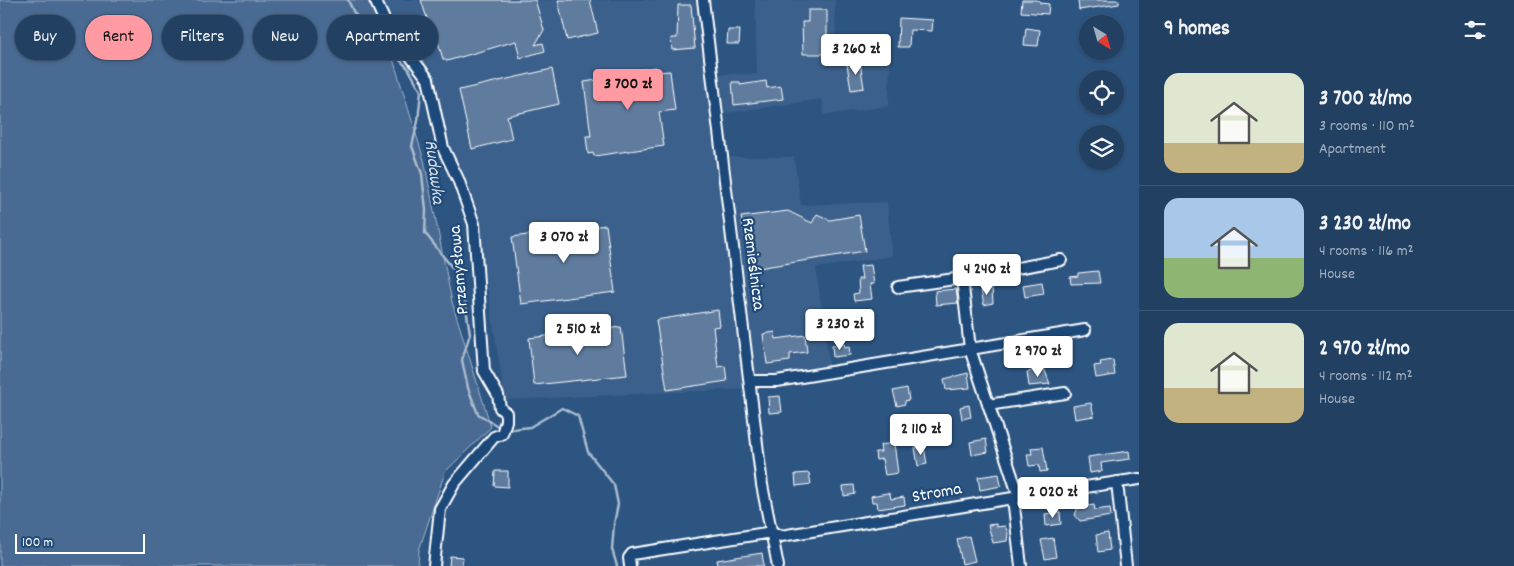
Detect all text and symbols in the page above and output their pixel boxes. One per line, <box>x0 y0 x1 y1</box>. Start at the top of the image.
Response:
chip: Buy <box>15 15 75 60</box>
chip: Rent <box>85 15 152 60</box>
chip: Filters <box>162 15 243 60</box>
chip: New <box>253 15 317 60</box>
chip: Apartment <box>327 15 438 60</box>
north arrow <box>1079 15 1124 60</box>
map controls <box>1079 15 1124 170</box>
text: 9 homes <box>1164 15 1230 45</box>
icon: filters <box>1461 16 1489 44</box>
pin: 3 260 zł <box>804 34 908 76</box>
text: 3 260 zł <box>832 38 880 61</box>
pin: 3 700 zł <box>576 68 680 111</box>
button: locate <box>1079 70 1124 115</box>
text: 3 700 zł <box>604 73 652 96</box>
text: 3 700 zł/mo <box>1319 85 1412 115</box>
icon: home <box>1204 93 1264 153</box>
text: 3 rooms · 110 m² <box>1319 115 1415 138</box>
button: layers <box>1079 125 1124 170</box>
water label: Rudawka <box>416 138 450 207</box>
text: Apartment <box>1319 138 1386 161</box>
text: 3 230 zł/mo <box>1319 210 1411 240</box>
street label: Rzemieślnicza <box>734 216 770 312</box>
icon: home <box>1204 218 1264 278</box>
pin: 3 070 zł <box>512 222 616 264</box>
street label: Przemysłowa <box>444 224 476 316</box>
text: 3 070 zł <box>540 226 588 249</box>
text: 4 rooms · 116 m² <box>1319 240 1414 263</box>
pin: 4 240 zł <box>935 254 1039 296</box>
text: 4 240 zł <box>964 258 1010 281</box>
text: House <box>1319 263 1355 286</box>
pin: 3 230 zł <box>788 308 892 351</box>
text: 3 230 zł <box>816 313 864 336</box>
pin: 2 510 zł <box>526 314 630 356</box>
text: 2 510 zł <box>556 318 600 341</box>
text: 2 970 zł/mo <box>1319 335 1410 365</box>
pin: 2 970 zł <box>986 336 1090 378</box>
text: 2 970 zł <box>1015 340 1061 363</box>
icon: home <box>1204 343 1264 403</box>
text: 4 rooms · 112 m² <box>1319 365 1413 388</box>
text: House <box>1319 388 1355 411</box>
pin: 2 110 zł <box>869 414 973 456</box>
text: 2 110 zł <box>901 418 941 441</box>
pin: 2 020 zł <box>1001 476 1105 519</box>
street label: Stroma <box>910 477 964 511</box>
text: 2 020 zł <box>1029 481 1077 504</box>
scale bar <box>15 531 145 554</box>
text: 100 m <box>22 533 53 553</box>

